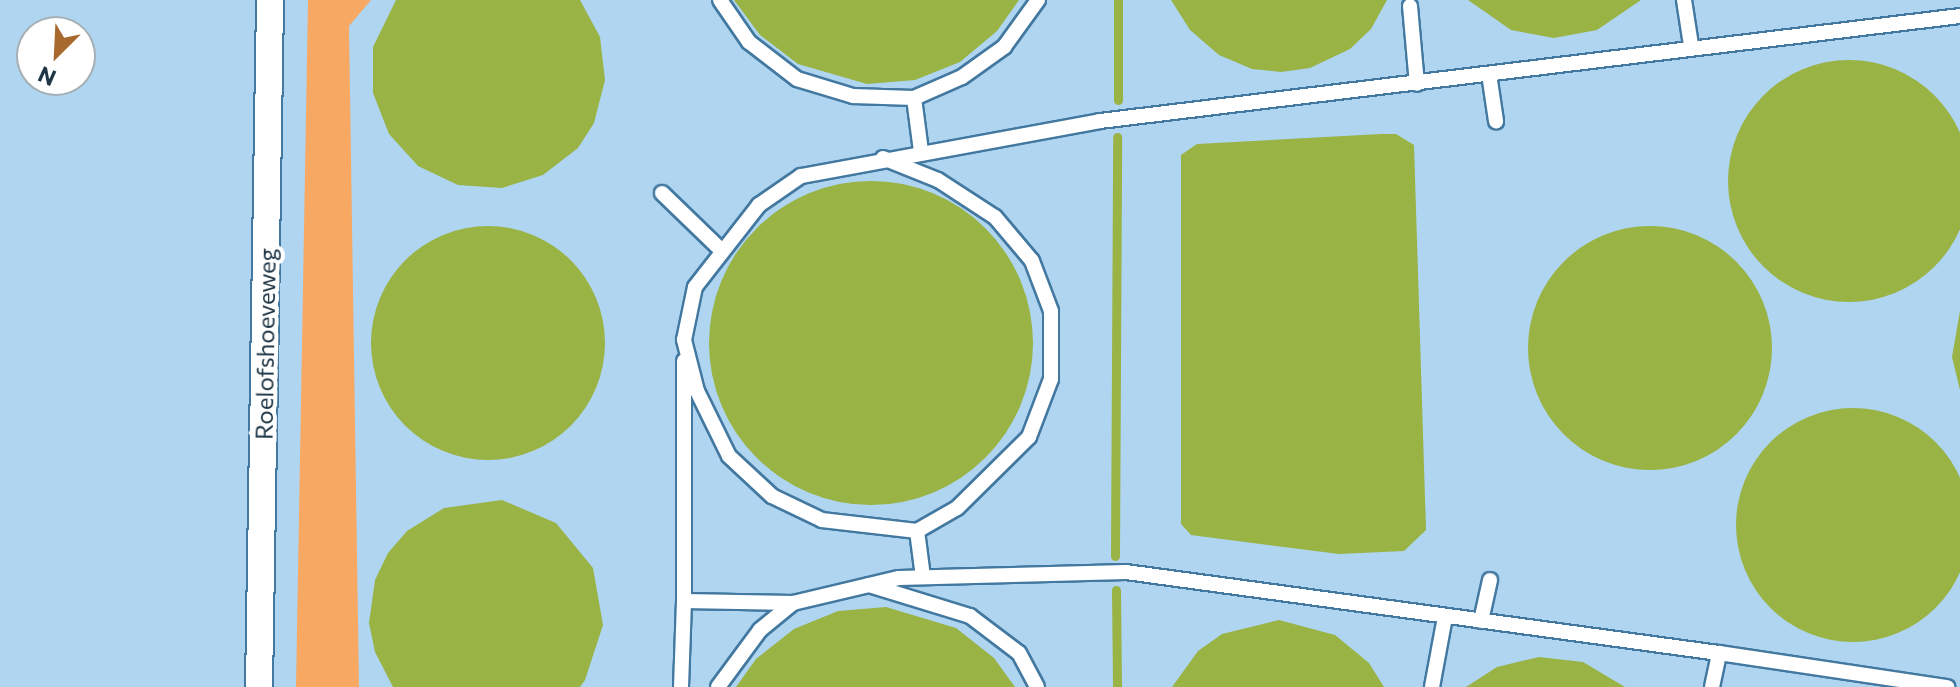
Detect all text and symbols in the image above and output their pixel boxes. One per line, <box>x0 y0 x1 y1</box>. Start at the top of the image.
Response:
north arrow <box>16 16 96 96</box>
text: N <box>34 61 60 92</box>
street label: Roelofshoeveweg <box>249 248 281 440</box>

